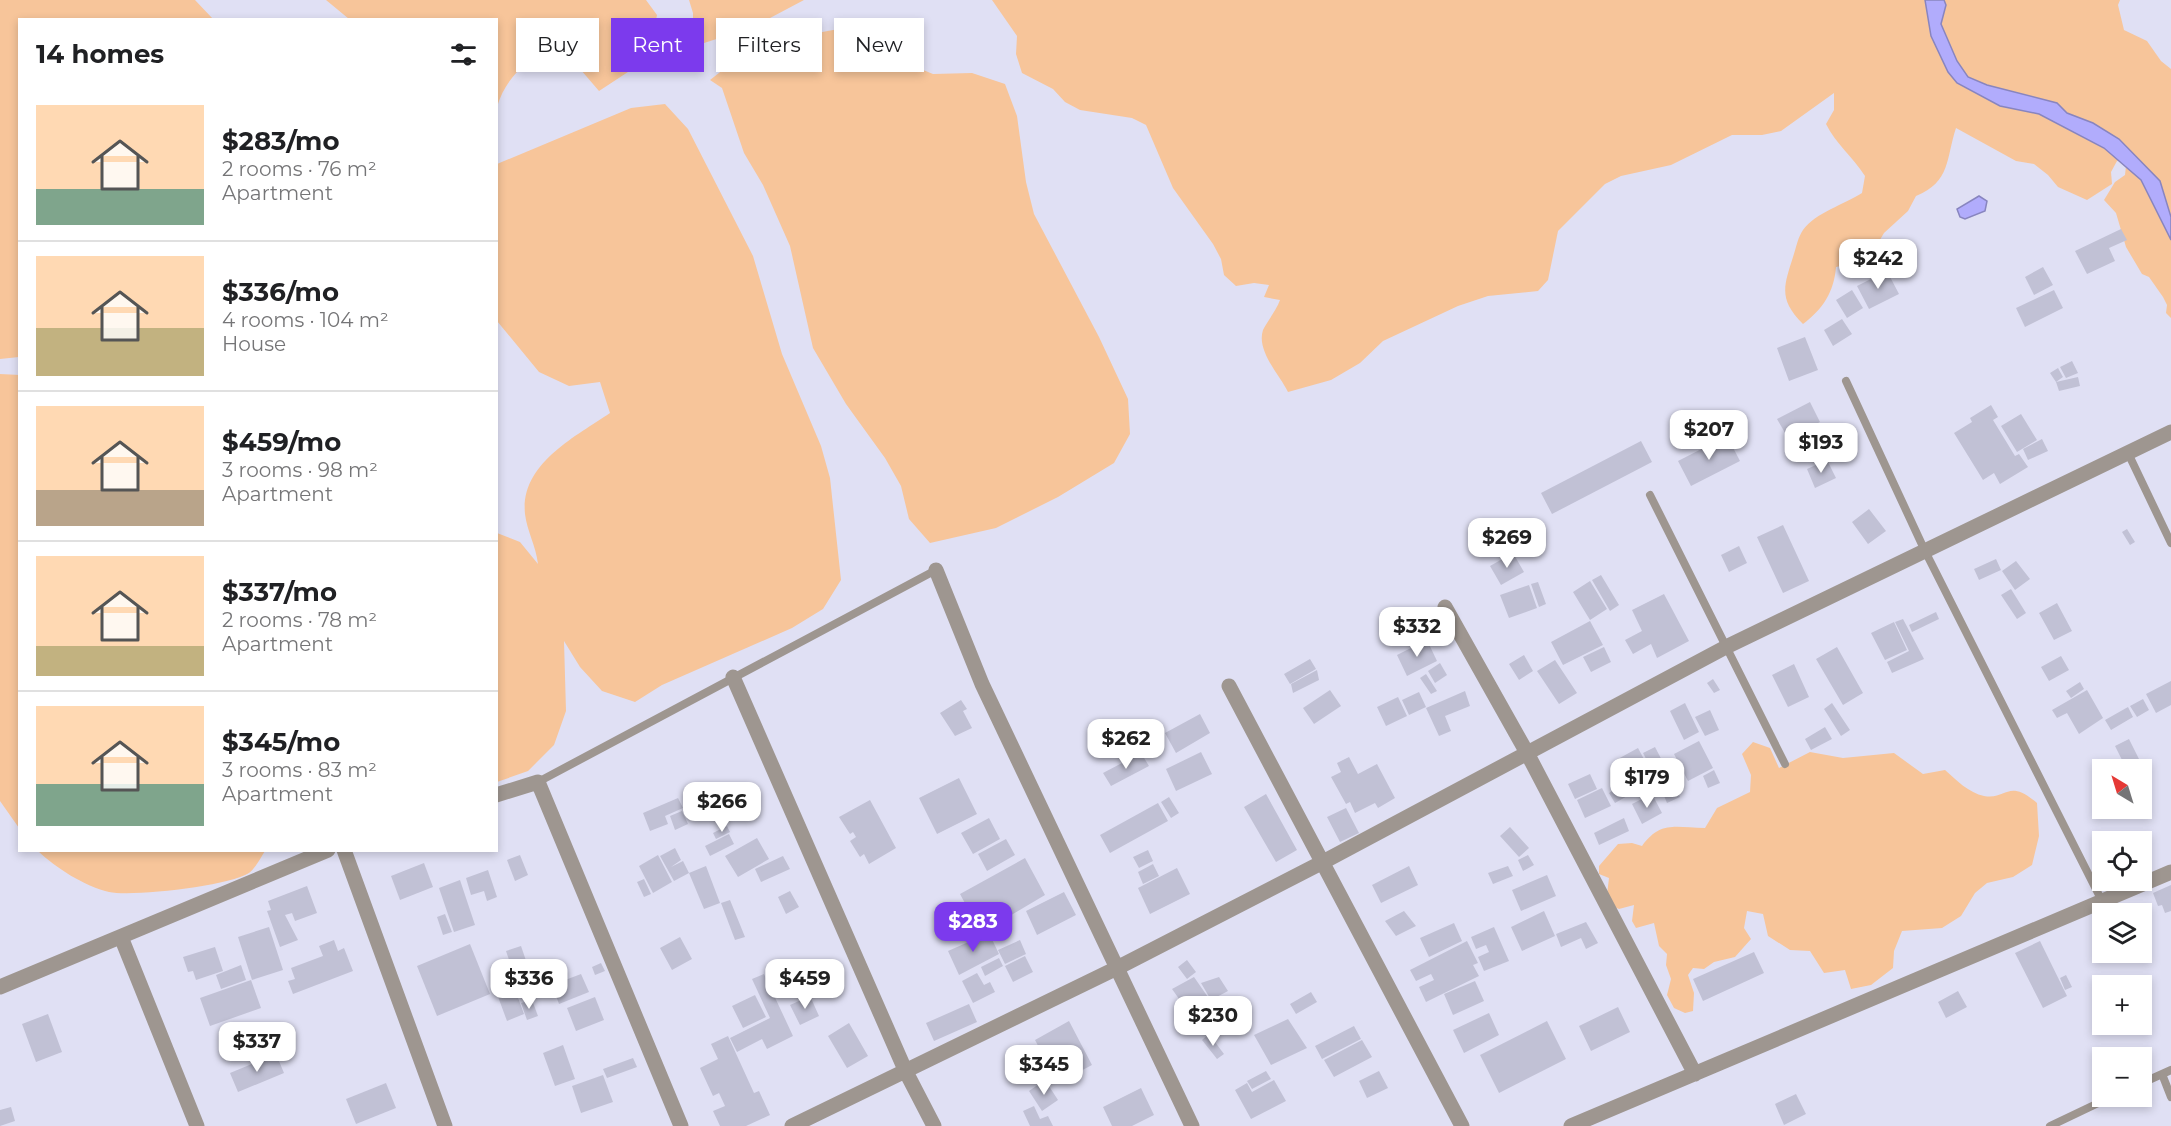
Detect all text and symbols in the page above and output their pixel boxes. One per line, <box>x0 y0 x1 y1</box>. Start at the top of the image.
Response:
chip: Buy <box>516 18 599 72</box>
chip: Rent <box>611 18 704 72</box>
chip: Filters <box>716 18 822 72</box>
chip: New <box>834 18 924 72</box>
text: 14 homes <box>36 38 164 70</box>
icon: filters <box>447 38 480 71</box>
text: $283/mo <box>222 125 339 157</box>
icon: home <box>84 129 156 201</box>
text: 2 rooms · 76 m² <box>222 157 377 181</box>
text: Apartment <box>222 181 333 205</box>
pin: $242 <box>1842 239 1914 290</box>
text: $242 <box>1853 246 1903 270</box>
text: $336/mo <box>222 276 339 308</box>
icon: home <box>84 280 156 352</box>
text: 4 rooms · 104 m² <box>222 308 389 332</box>
text: House <box>222 332 286 356</box>
pin: $207 <box>1673 410 1745 461</box>
text: $207 <box>1684 417 1734 441</box>
pin: $193 <box>1785 423 1857 474</box>
text: $459/mo <box>222 426 341 458</box>
icon: home <box>84 430 156 502</box>
text: $193 <box>1799 430 1843 454</box>
text: 3 rooms · 98 m² <box>222 458 378 482</box>
text: Apartment <box>222 482 333 506</box>
pin: $269 <box>1471 518 1543 569</box>
text: $269 <box>1482 525 1532 549</box>
text: $337/mo <box>222 576 337 608</box>
icon: home <box>84 580 156 652</box>
pin: $332 <box>1381 607 1453 658</box>
text: 2 rooms · 78 m² <box>222 608 377 632</box>
text: $332 <box>1393 614 1441 638</box>
text: Apartment <box>222 632 333 656</box>
pin: $262 <box>1090 719 1162 770</box>
text: $345/mo <box>222 726 340 758</box>
text: $262 <box>1101 726 1151 750</box>
icon: home <box>84 730 156 802</box>
text: 3 rooms · 83 m² <box>222 758 377 782</box>
pin: $179 <box>1611 758 1683 809</box>
north arrow <box>2092 759 2152 819</box>
map controls <box>2092 759 2152 1107</box>
text: $179 <box>1624 765 1670 789</box>
text: Apartment <box>222 782 333 806</box>
pin: $266 <box>686 782 758 833</box>
text: $266 <box>697 789 747 813</box>
button: locate <box>2092 831 2152 891</box>
pin: $283 <box>937 902 1009 953</box>
button: layers <box>2092 903 2152 963</box>
text: $283 <box>948 909 998 933</box>
pin: $336 <box>493 959 565 1010</box>
pin: $459 <box>769 959 841 1010</box>
text: $336 <box>504 966 554 990</box>
text: $459 <box>779 966 831 990</box>
button: + <box>2092 975 2152 1035</box>
pin: $230 <box>1177 996 1249 1047</box>
text: $230 <box>1188 1003 1238 1027</box>
pin: $337 <box>221 1022 293 1073</box>
text: $337 <box>233 1029 281 1053</box>
pin: $345 <box>1008 1045 1080 1096</box>
button: − <box>2092 1047 2152 1107</box>
text: $345 <box>1019 1052 1069 1076</box>

